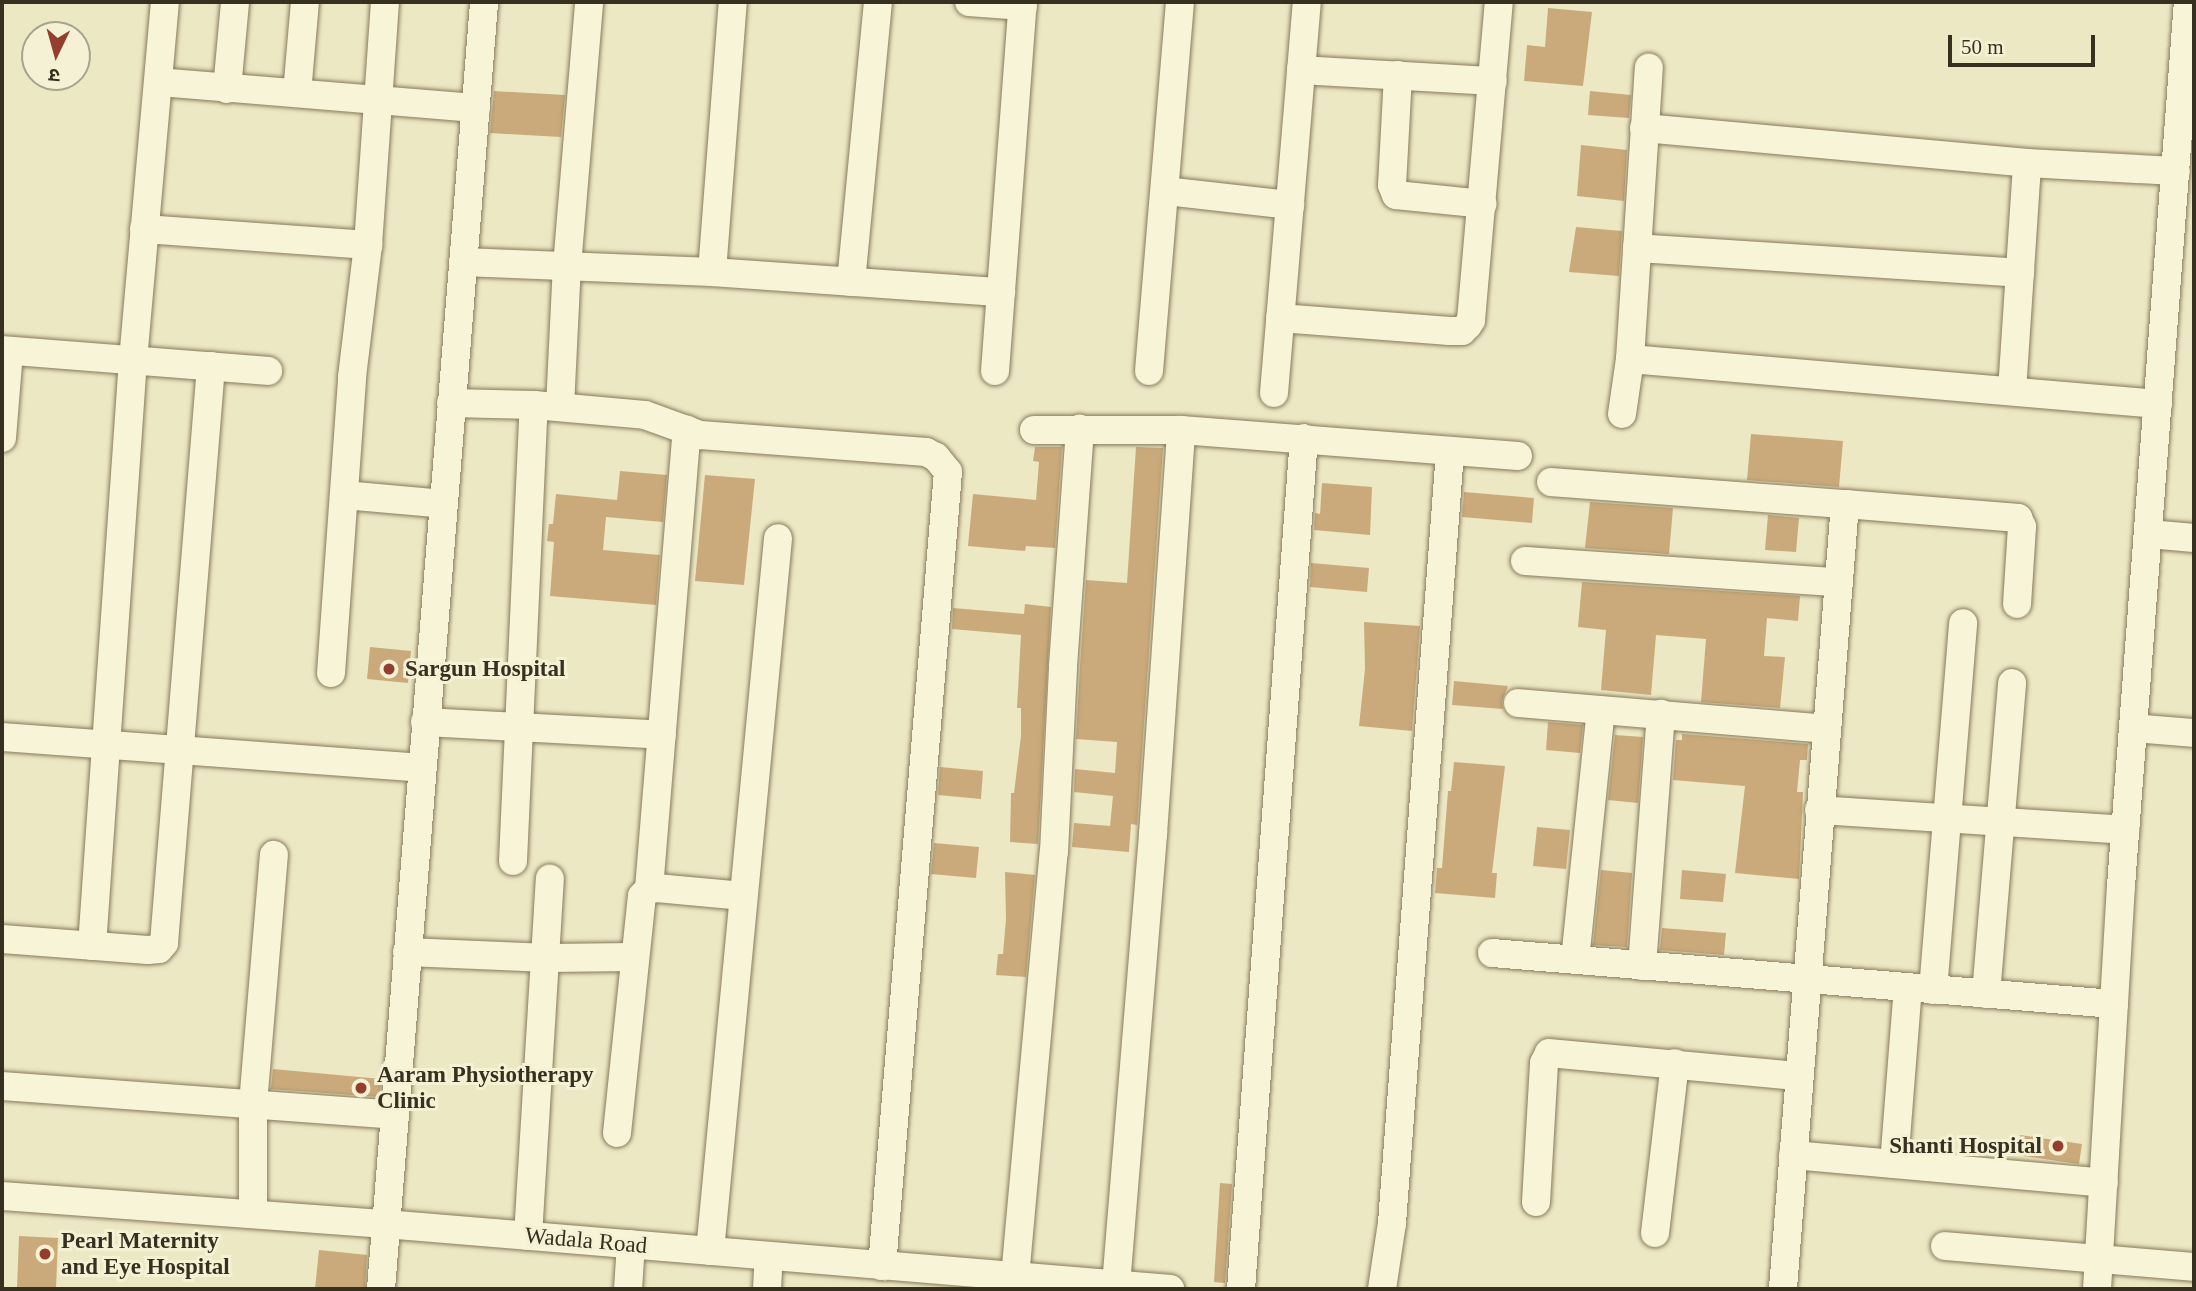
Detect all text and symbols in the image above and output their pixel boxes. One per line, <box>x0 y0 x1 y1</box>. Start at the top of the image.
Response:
north arrow <box>21 21 91 91</box>
scale bar <box>1951 21 2098 65</box>
text: 50 m <box>1961 35 2004 59</box>
text: उ <box>48 64 61 86</box>
place label: Sargun Hospital <box>405 655 565 683</box>
marker: Sargun Hospital <box>379 659 399 679</box>
place label: Aaram Physiotherapy Clinic <box>377 1061 594 1115</box>
marker: Aaram Physiotherapy Clinic <box>351 1078 371 1098</box>
place label: Shanti Hospital <box>1889 1132 2042 1160</box>
marker: Shanti Hospital <box>2048 1136 2068 1156</box>
street label: Wadala Road <box>524 1222 648 1260</box>
place label: Pearl Maternity and Eye Hospital <box>61 1227 230 1281</box>
marker: Pearl Maternity and Eye Hospital <box>35 1244 55 1264</box>

